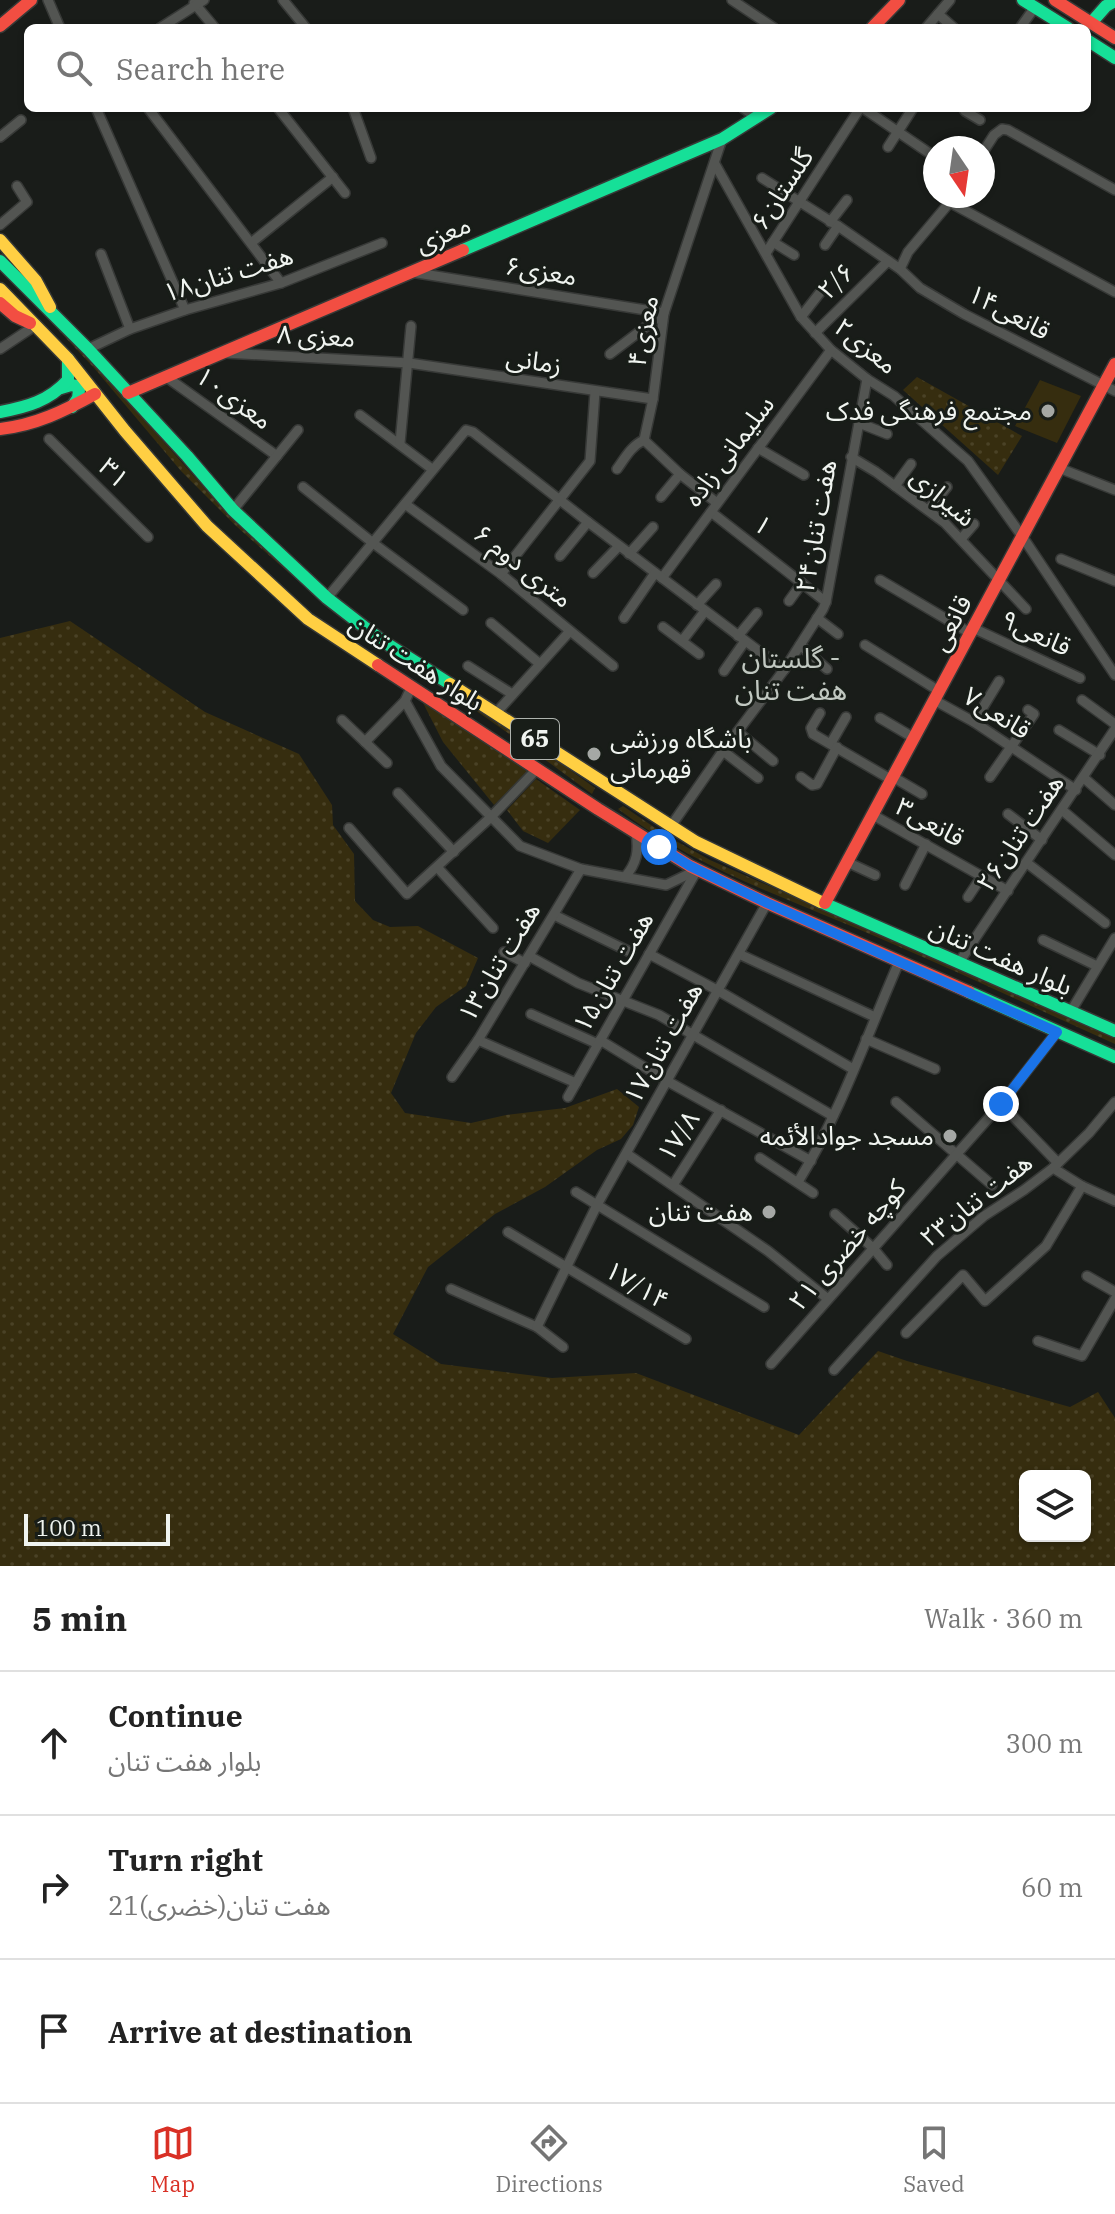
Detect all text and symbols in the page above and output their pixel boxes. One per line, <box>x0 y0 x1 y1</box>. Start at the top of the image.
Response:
search box <box>24 24 1091 112</box>
icon: search <box>52 46 96 90</box>
text: Search here <box>116 49 285 88</box>
north arrow <box>923 136 995 208</box>
street label: گلستان۶ <box>742 141 820 236</box>
street label: معزی <box>410 206 476 260</box>
street label: هفت تنان۱۸ <box>159 237 297 309</box>
street label: ۶معزی <box>503 248 579 292</box>
street label: ۲/۶ <box>809 254 861 306</box>
street label: ۱۴قانعی <box>962 275 1057 347</box>
street label: ۴معزی <box>618 292 666 369</box>
street label: ۲معزی <box>828 309 905 381</box>
street label: معزی ۸ <box>276 316 356 354</box>
street label: زمانی <box>504 339 564 381</box>
street label: ۱۰معزی <box>189 358 280 437</box>
street label: سلیمانی زاده <box>675 388 781 513</box>
place label: مجتمع فرهنگی فدک <box>826 393 1032 431</box>
marker: مجتمع فرهنگی فدک <box>1039 402 1057 420</box>
street label: ۳۱ <box>92 450 137 495</box>
street label: هفت تنان۲۴ <box>787 457 843 595</box>
street label: شیرازی <box>904 459 983 533</box>
street label: ۱ <box>747 506 780 542</box>
street label: ۶ متری دوم <box>465 516 580 618</box>
street label: قانعی <box>921 589 979 657</box>
street label: ۹قانعی <box>996 601 1077 663</box>
street label: بلوار هفت تنان <box>343 606 490 718</box>
district label: گلستان - هفت تنان <box>735 639 847 708</box>
street label: ۷قانعی <box>957 678 1038 746</box>
road number: 65 <box>511 719 559 759</box>
place label: باشگاه ورزشی قهرمانی <box>610 721 752 785</box>
marker: باشگاه ورزشی قهرمانی <box>585 745 603 763</box>
street label: هفت تنان۲۶ <box>968 767 1071 898</box>
street label: ۳قانعی <box>890 788 971 854</box>
route start <box>641 829 677 865</box>
street label: ۱۳هفت تنان <box>449 895 547 1028</box>
street label: هفت تنان۱۵ <box>564 905 660 1038</box>
street label: بلوار هفت تنان <box>925 909 1078 1003</box>
street label: هفت تنان۱۷ <box>615 976 709 1109</box>
route end <box>983 1086 1019 1122</box>
street label: ۱۷/۸ <box>648 1103 706 1167</box>
place label: مسجد جوادالأئمه <box>760 1118 934 1152</box>
marker: مسجد جوادالأئمه <box>941 1127 959 1145</box>
street label: هفت تنان۲۳ <box>912 1145 1039 1254</box>
street label: کوچه خضری ۲۱ <box>780 1172 913 1318</box>
place label: هفت تنان <box>649 1194 753 1228</box>
marker: هفت تنان <box>760 1203 778 1221</box>
street label: ۱۷/۱۴ <box>599 1252 676 1316</box>
map controls <box>1019 1470 1091 1542</box>
button: layers <box>1019 1470 1091 1542</box>
scale bar <box>24 1510 170 1546</box>
text: 100 m <box>36 1513 102 1542</box>
text: 5 min <box>32 1596 127 1640</box>
text: Walk · 360 m <box>924 1601 1083 1635</box>
text: Continue <box>108 1696 243 1735</box>
icon: ahead <box>32 1721 76 1765</box>
text: 300 m <box>1005 1726 1083 1760</box>
text: بلوار هفت تنان <box>108 1744 261 1778</box>
text: Turn right <box>108 1840 263 1879</box>
icon: right <box>32 1865 76 1909</box>
text: 60 m <box>1021 1870 1083 1904</box>
text: 21هفت تنان(خضری) <box>108 1888 331 1922</box>
icon: arrive <box>32 2009 76 2053</box>
text: Arrive at destination <box>108 2012 413 2051</box>
tab: Map <box>150 2121 195 2198</box>
tab: Directions <box>495 2121 603 2198</box>
tab: Saved <box>903 2121 965 2198</box>

